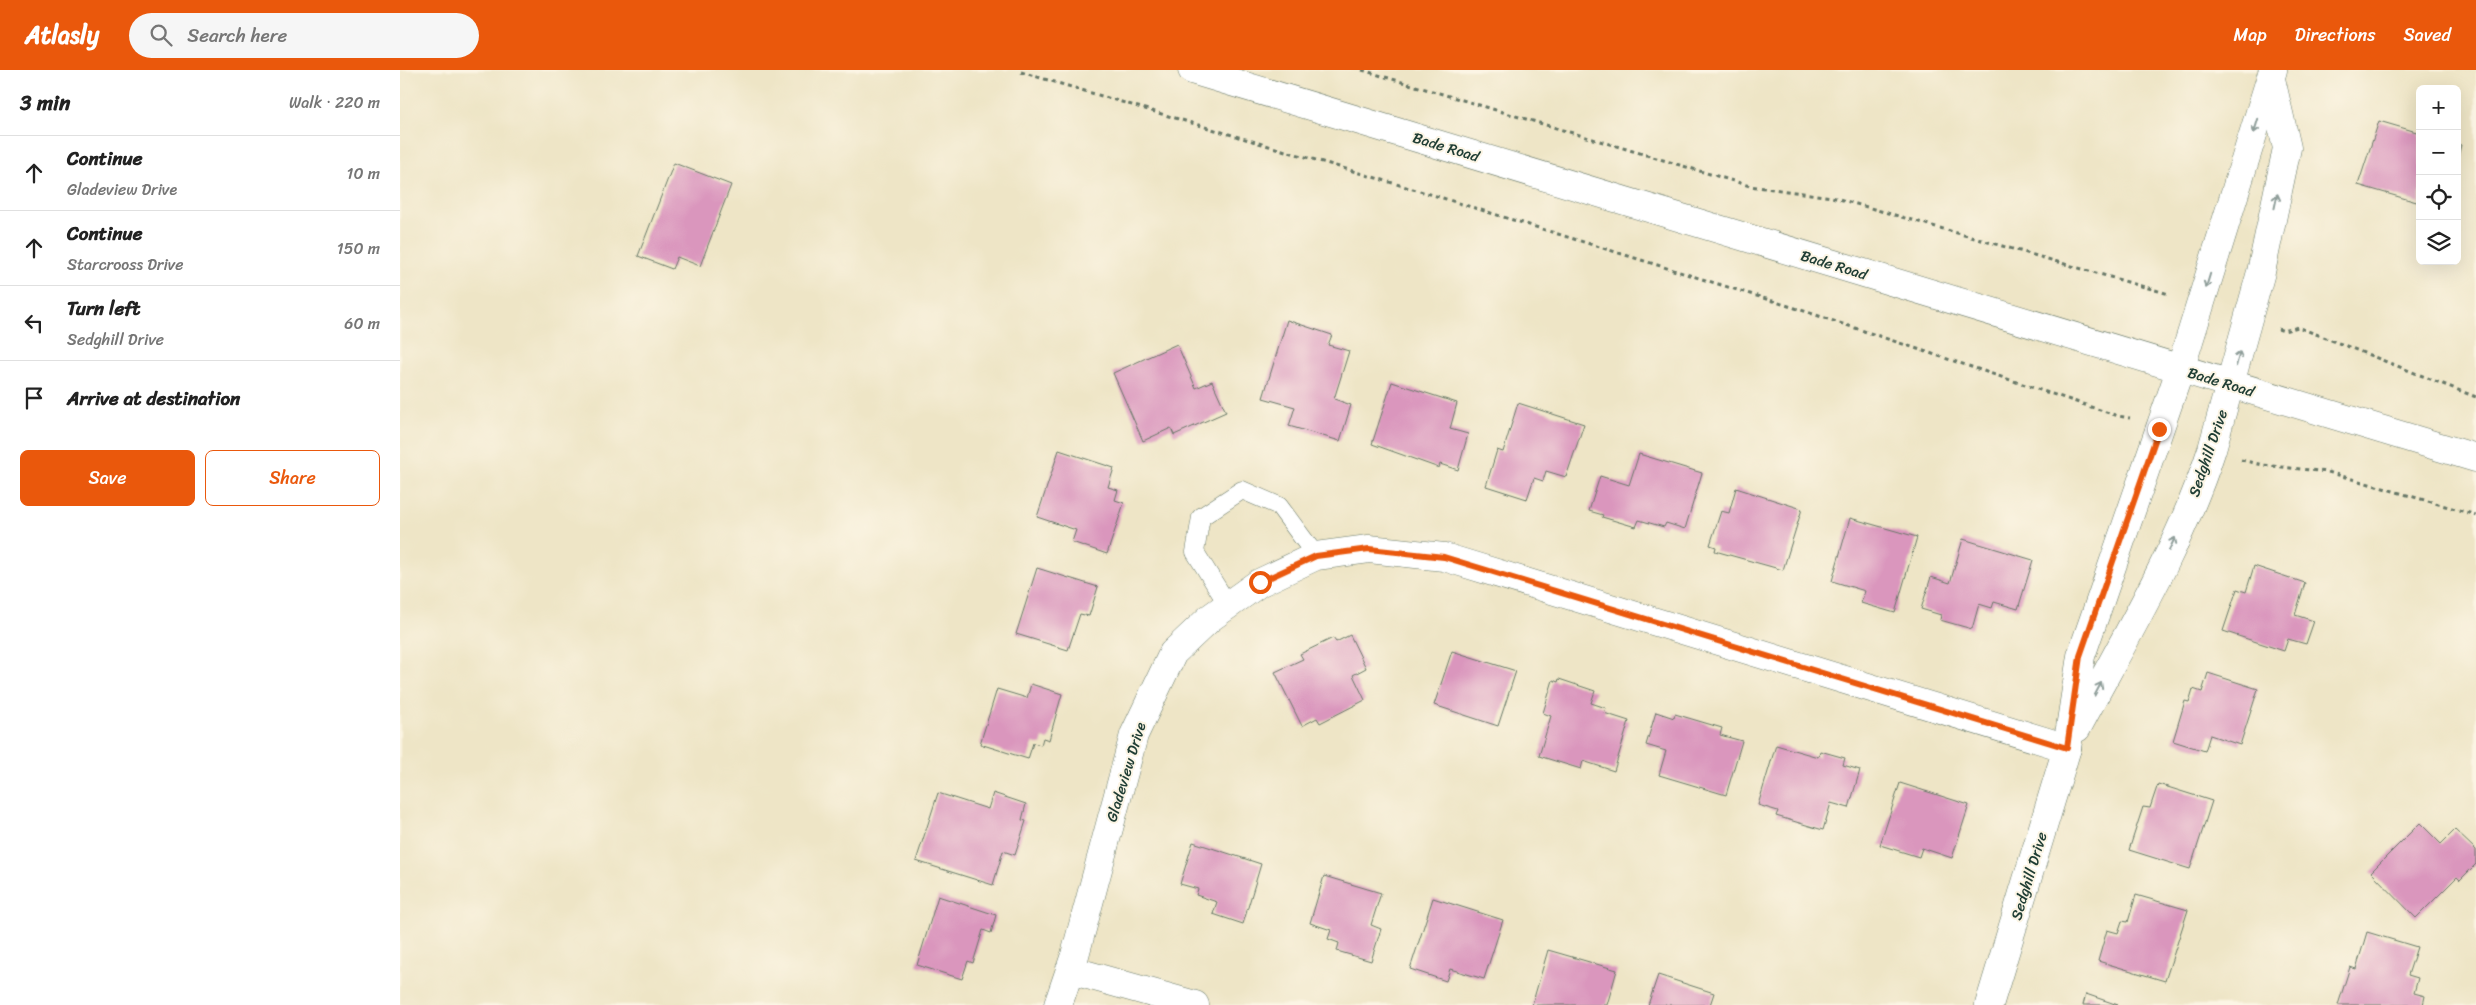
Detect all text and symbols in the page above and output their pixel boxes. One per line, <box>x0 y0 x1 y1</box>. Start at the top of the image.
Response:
search box <box>129 13 479 58</box>
text: Atlasly <box>25 14 99 56</box>
text: Search here <box>187 19 287 52</box>
text: Map <box>2234 19 2267 51</box>
text: Directions <box>2295 19 2376 51</box>
text: Saved <box>2404 19 2451 51</box>
icon: search <box>147 21 175 49</box>
text: 3 min <box>20 84 70 122</box>
map controls <box>2416 85 2461 265</box>
button: + <box>2416 85 2461 130</box>
text: Walk · 220 m <box>289 88 380 117</box>
one-way arrow <box>2251 117 2260 133</box>
street label: Bade Road <box>1409 125 1484 170</box>
button: − <box>2416 130 2461 175</box>
text: Continue <box>67 142 143 175</box>
icon: ahead <box>20 159 48 187</box>
text: 10 m <box>347 159 380 188</box>
text: Gladeview Drive <box>67 175 177 204</box>
button: locate <box>2416 175 2461 220</box>
one-way arrow <box>2272 193 2281 209</box>
text: Continue <box>67 217 143 250</box>
button: layers <box>2416 220 2461 265</box>
icon: ahead <box>20 234 48 262</box>
text: 150 m <box>337 234 380 263</box>
street label: Bade Road <box>1797 243 1872 288</box>
text: Starcrooss Drive <box>67 250 184 279</box>
one-way arrow <box>2202 272 2212 288</box>
text: Turn left <box>67 292 140 325</box>
icon: left <box>20 309 48 337</box>
text: 60 m <box>344 309 380 338</box>
text: Sedghill Drive <box>67 325 164 354</box>
one-way arrow <box>2233 351 2243 367</box>
street label: Bade Road <box>2184 360 2259 405</box>
text: Arrive at destination <box>67 382 240 415</box>
icon: arrive <box>20 384 48 412</box>
street label: Sedghill Drive <box>2181 405 2235 500</box>
route end <box>2148 418 2171 441</box>
button: Save <box>20 450 195 506</box>
button: Share <box>205 450 380 506</box>
one-way arrow <box>2168 537 2177 552</box>
route start <box>1249 571 1272 594</box>
one-way arrow <box>2094 682 2103 697</box>
street label: Gladeview Drive <box>1098 719 1154 825</box>
street label: Sedghill Drive <box>2003 828 2055 923</box>

